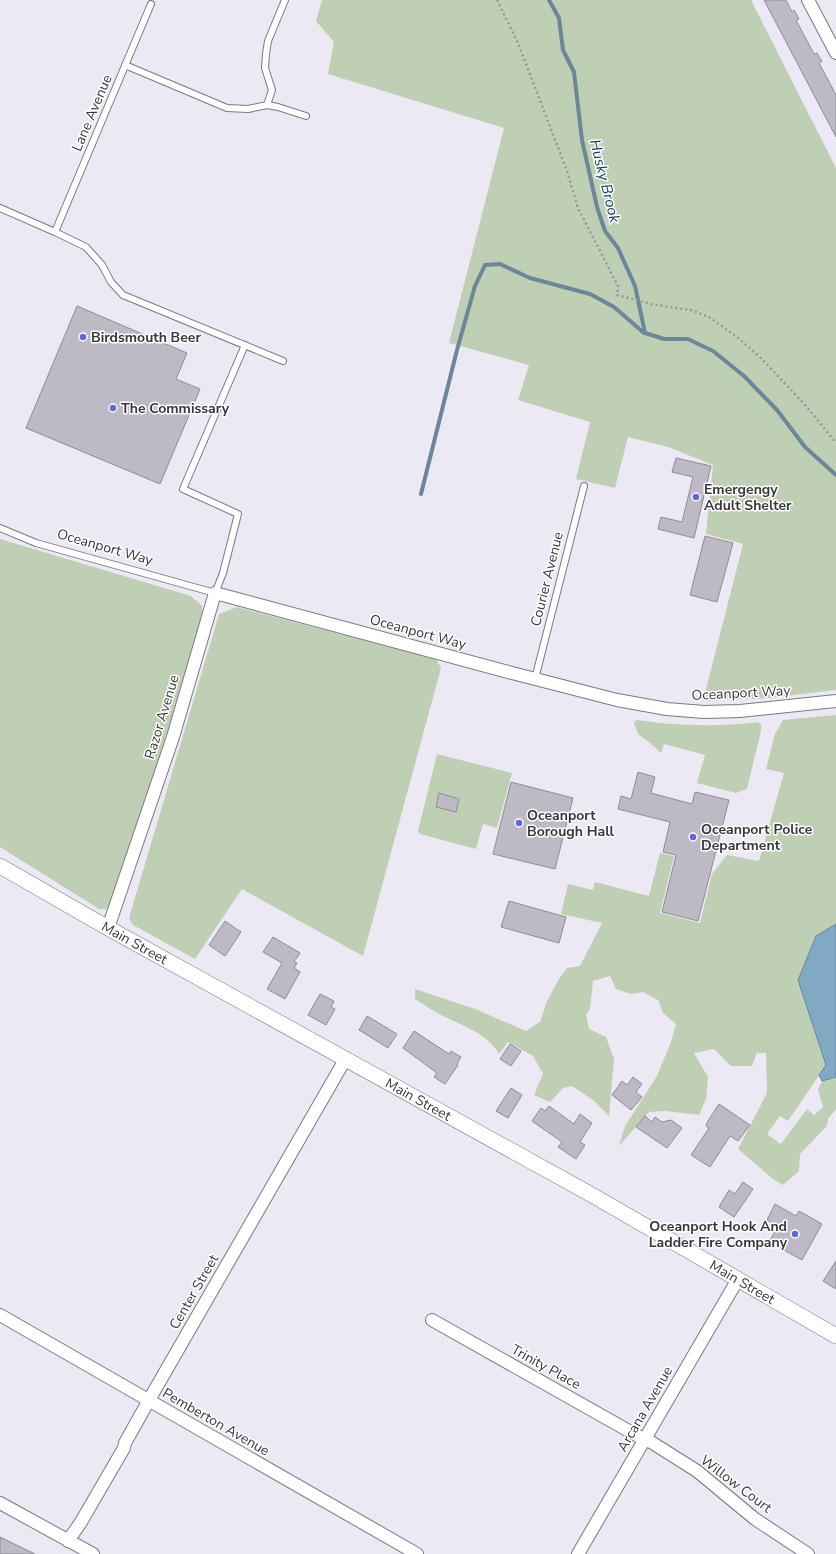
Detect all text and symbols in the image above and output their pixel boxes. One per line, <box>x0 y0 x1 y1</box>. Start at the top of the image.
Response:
street label: Lane Avenue <box>67 72 117 154</box>
water label: Husky Brook <box>585 137 625 225</box>
place label: Birdsmouth Beer <box>91 328 201 347</box>
marker: Birdsmouth Beer <box>78 332 88 342</box>
place label: The Commissary <box>121 399 230 418</box>
marker: The Commissary <box>108 403 118 413</box>
place label: Emergengy Adult Shelter <box>704 480 792 515</box>
marker: Emergengy Adult Shelter <box>691 492 701 502</box>
street label: Oceanport Way <box>55 524 156 570</box>
street label: Courier Avenue <box>526 530 568 628</box>
street label: Oceanport Way <box>368 610 469 654</box>
street label: Razor Avenue <box>140 673 184 761</box>
street label: Oceanport Way <box>691 681 792 705</box>
place label: Oceanport Borough Hall <box>527 806 615 841</box>
marker: Oceanport Borough Hall <box>514 818 524 828</box>
place label: Oceanport Police Department <box>701 820 813 855</box>
marker: Oceanport Police Department <box>688 832 698 842</box>
street label: Main Street <box>98 917 171 969</box>
street label: Main Street <box>382 1073 455 1125</box>
place label: Oceanport Hook And Ladder Fire Company <box>649 1217 788 1252</box>
marker: Oceanport Hook And Ladder Fire Company <box>790 1229 800 1239</box>
street label: Center Street <box>165 1251 223 1333</box>
street label: Main Street <box>706 1256 779 1308</box>
street label: Trinity Place <box>508 1340 584 1394</box>
street label: Arcana Avenue <box>613 1363 677 1455</box>
street label: Pemberton Avenue <box>159 1384 273 1460</box>
street label: Willow Court <box>696 1451 776 1517</box>

